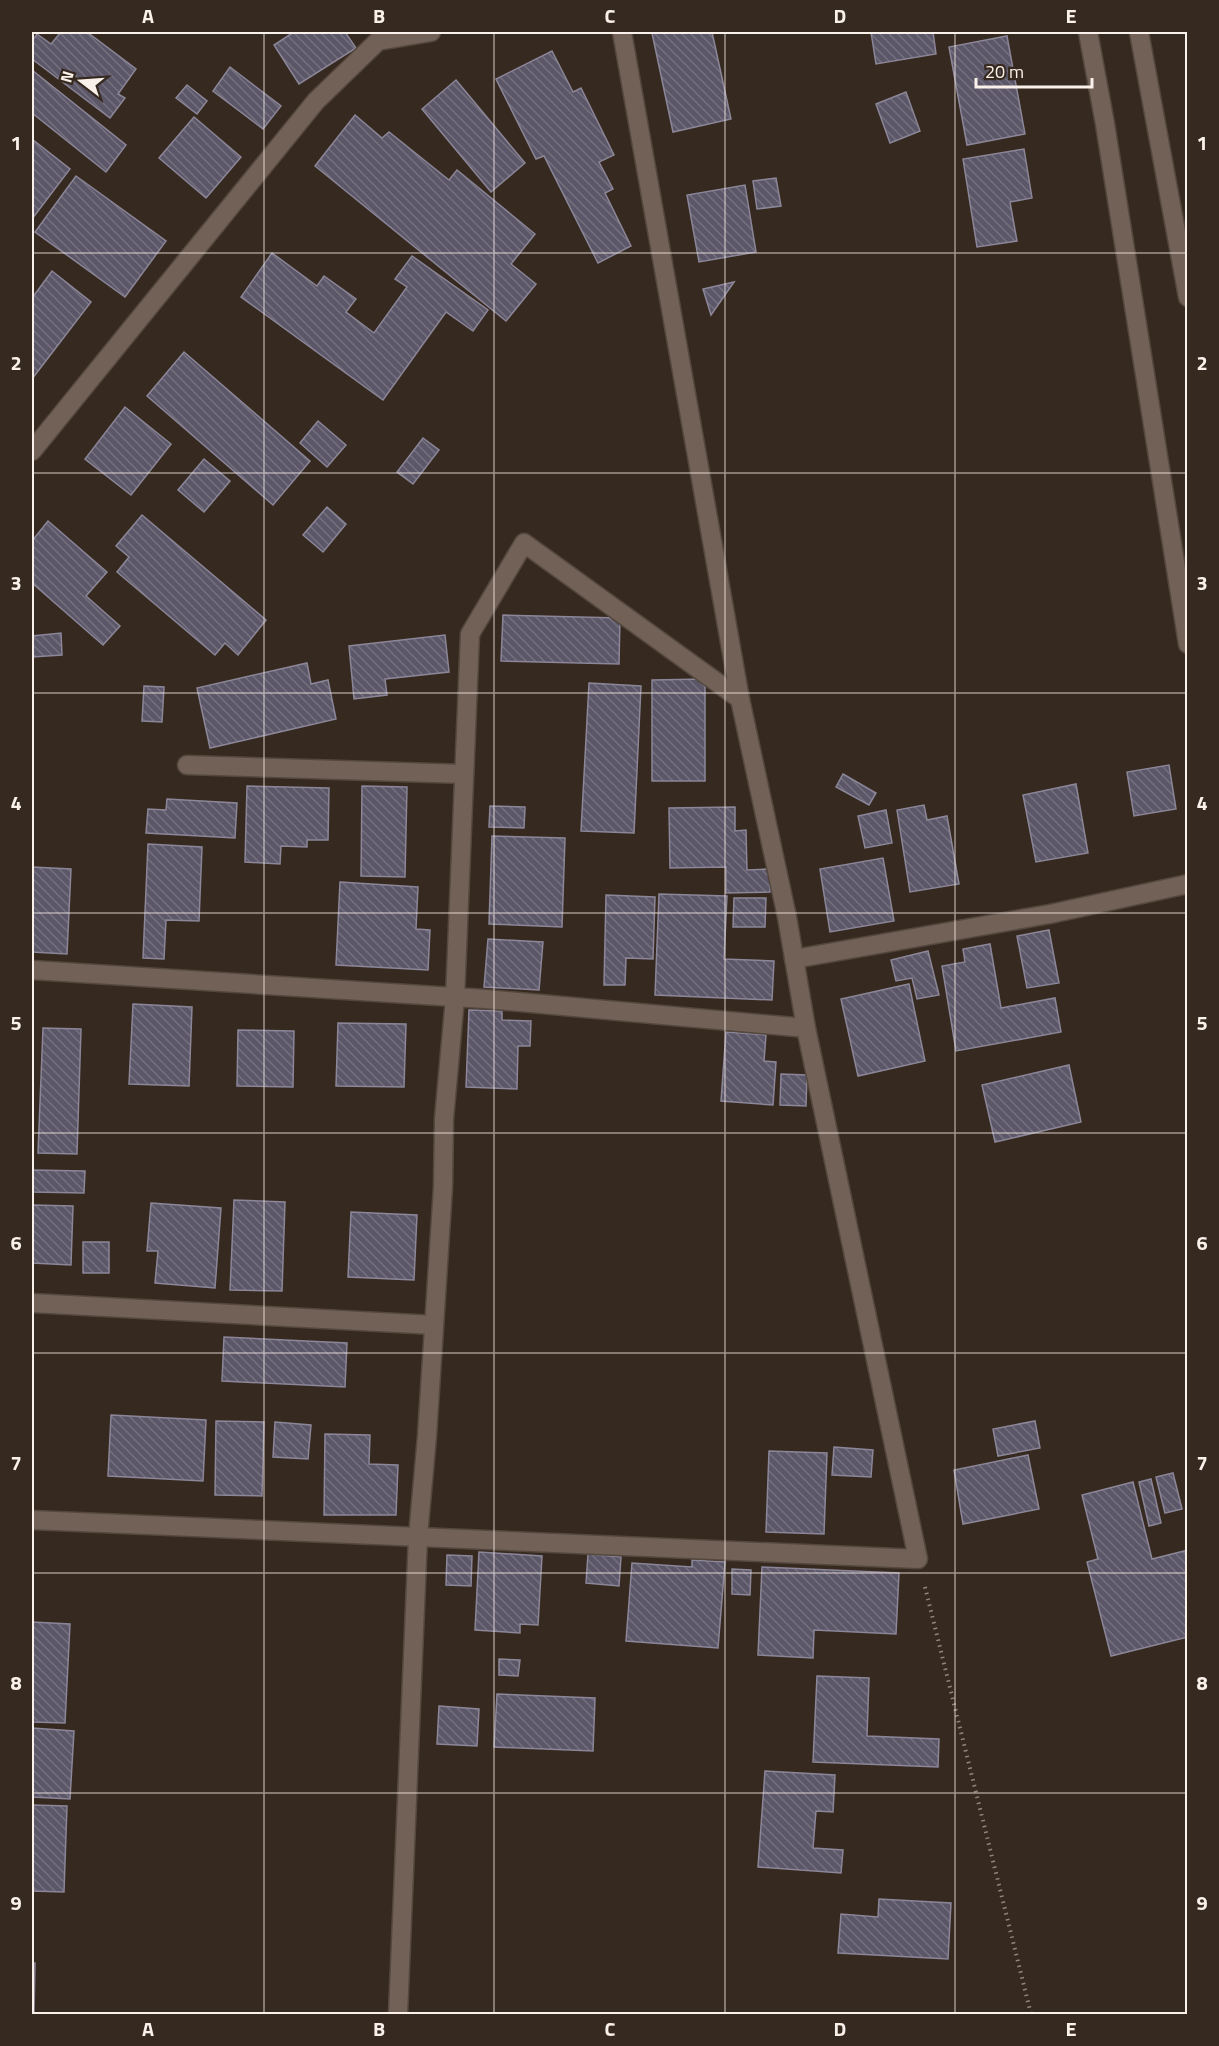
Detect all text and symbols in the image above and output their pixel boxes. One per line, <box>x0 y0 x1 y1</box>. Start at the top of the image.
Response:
text: A <box>142 0 154 31</box>
text: B <box>373 0 385 31</box>
text: C <box>605 0 616 31</box>
text: D <box>834 0 846 31</box>
text: E <box>1065 0 1077 31</box>
north arrow <box>51 51 111 111</box>
scale bar <box>976 51 1092 89</box>
text: 20 m <box>985 58 1024 85</box>
text: N <box>54 68 80 85</box>
text: 1 <box>10 127 22 158</box>
text: 1 <box>1196 127 1208 158</box>
text: 2 <box>10 347 22 378</box>
text: 2 <box>1196 347 1208 378</box>
text: 3 <box>10 567 22 598</box>
text: 3 <box>1196 567 1208 598</box>
text: 4 <box>10 787 22 818</box>
text: 4 <box>1196 787 1208 818</box>
text: 5 <box>10 1007 22 1038</box>
text: 5 <box>1196 1007 1208 1038</box>
text: 6 <box>10 1227 22 1258</box>
text: 6 <box>1196 1227 1208 1258</box>
text: 7 <box>10 1447 22 1478</box>
text: 7 <box>1196 1447 1208 1478</box>
text: 8 <box>10 1667 22 1698</box>
text: 8 <box>1196 1667 1208 1698</box>
text: 9 <box>10 1887 22 1918</box>
text: 9 <box>1196 1887 1208 1918</box>
text: A <box>142 2013 154 2044</box>
text: B <box>373 2013 385 2044</box>
text: C <box>605 2013 616 2044</box>
text: D <box>834 2013 846 2044</box>
text: E <box>1065 2013 1077 2044</box>

